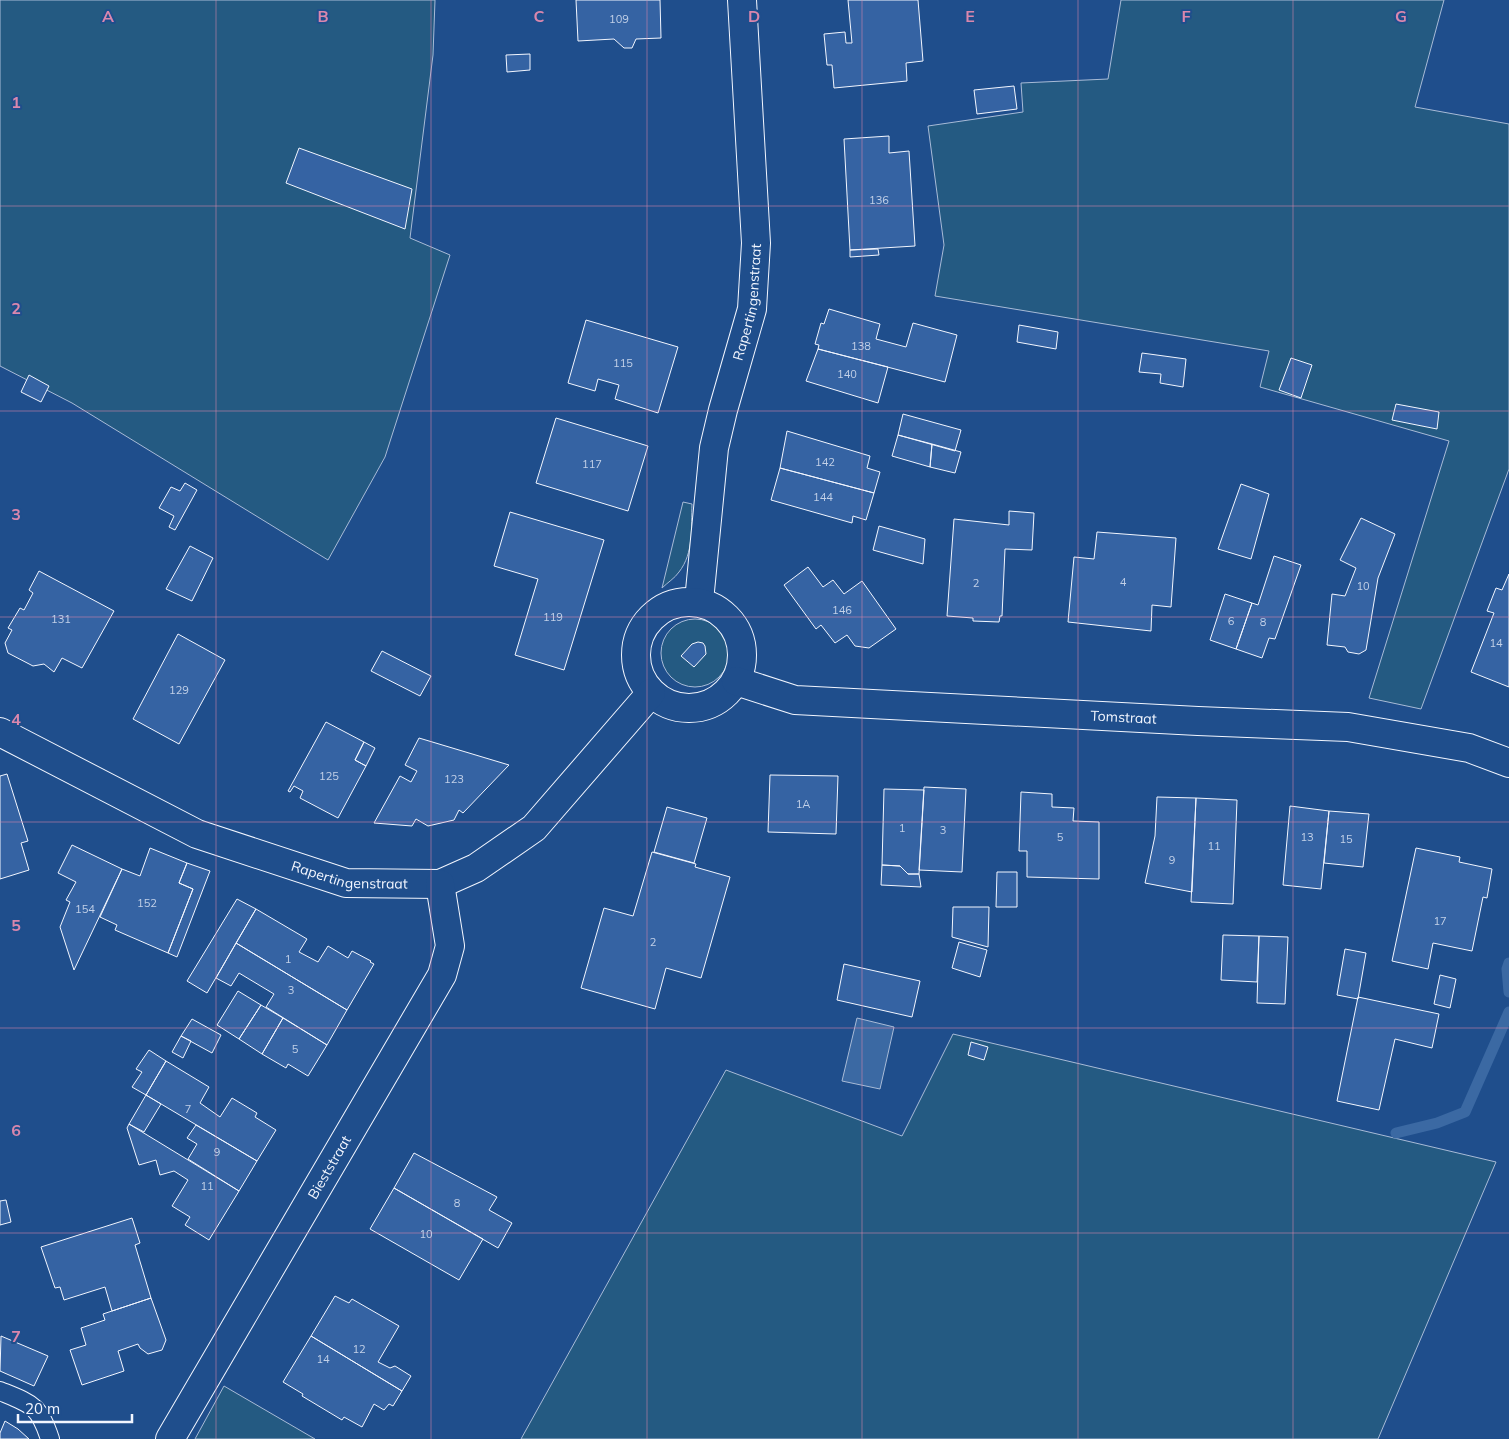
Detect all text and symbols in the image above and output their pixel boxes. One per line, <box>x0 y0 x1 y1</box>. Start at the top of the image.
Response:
text: A <box>102 6 114 26</box>
text: B <box>317 6 329 26</box>
text: C <box>534 6 545 26</box>
text: D <box>748 6 760 26</box>
text: E <box>965 6 975 26</box>
text: F <box>1181 6 1191 26</box>
text: G <box>1395 6 1407 26</box>
house number: 109 <box>609 12 629 26</box>
text: 1 <box>11 92 21 112</box>
house number: 136 <box>869 193 889 207</box>
street label: Rapertingenstraat <box>729 243 765 363</box>
text: 2 <box>11 298 21 318</box>
house number: 138 <box>851 339 871 353</box>
house number: 115 <box>613 356 633 370</box>
house number: 140 <box>837 367 857 381</box>
house number: 142 <box>815 455 835 469</box>
house number: 117 <box>582 457 602 471</box>
house number: 144 <box>813 490 833 504</box>
text: 3 <box>11 504 21 524</box>
house number: 4 <box>1120 575 1127 589</box>
house number: 2 <box>973 576 980 590</box>
house number: 10 <box>1356 579 1370 593</box>
house number: 146 <box>832 603 852 617</box>
house number: 119 <box>543 610 563 624</box>
house number: 131 <box>51 612 71 626</box>
house number: 6 <box>1228 614 1235 628</box>
house number: 8 <box>1260 615 1267 629</box>
house number: 14 <box>1489 636 1503 650</box>
house number: 129 <box>169 683 189 697</box>
street label: Tomstraat <box>1090 706 1157 728</box>
text: 4 <box>11 709 21 729</box>
house number: 125 <box>319 769 339 783</box>
house number: 123 <box>444 772 464 786</box>
house number: 1A <box>796 797 810 811</box>
house number: 1 <box>899 821 905 835</box>
house number: 3 <box>940 823 946 837</box>
house number: 5 <box>1057 830 1064 844</box>
house number: 13 <box>1300 830 1314 844</box>
house number: 15 <box>1339 832 1353 846</box>
house number: 11 <box>1207 839 1221 853</box>
house number: 9 <box>1169 853 1175 867</box>
street label: Rapertingenstraat <box>289 857 408 893</box>
house number: 152 <box>137 896 157 910</box>
house number: 154 <box>75 902 95 916</box>
house number: 17 <box>1433 914 1447 928</box>
text: 5 <box>11 915 21 935</box>
house number: 2 <box>650 935 657 949</box>
house number: 1 <box>285 952 291 966</box>
house number: 3 <box>288 983 294 997</box>
house number: 5 <box>292 1042 299 1056</box>
house number: 7 <box>185 1102 191 1116</box>
text: 6 <box>11 1120 21 1140</box>
street label: Bieststraat <box>304 1132 355 1202</box>
house number: 9 <box>214 1145 220 1159</box>
house number: 11 <box>200 1179 214 1193</box>
house number: 8 <box>454 1196 461 1210</box>
house number: 10 <box>419 1227 433 1241</box>
text: 7 <box>11 1326 21 1346</box>
house number: 12 <box>352 1342 366 1356</box>
house number: 14 <box>316 1352 330 1366</box>
scale bar <box>18 1392 131 1424</box>
text: 20 m <box>25 1399 60 1418</box>

